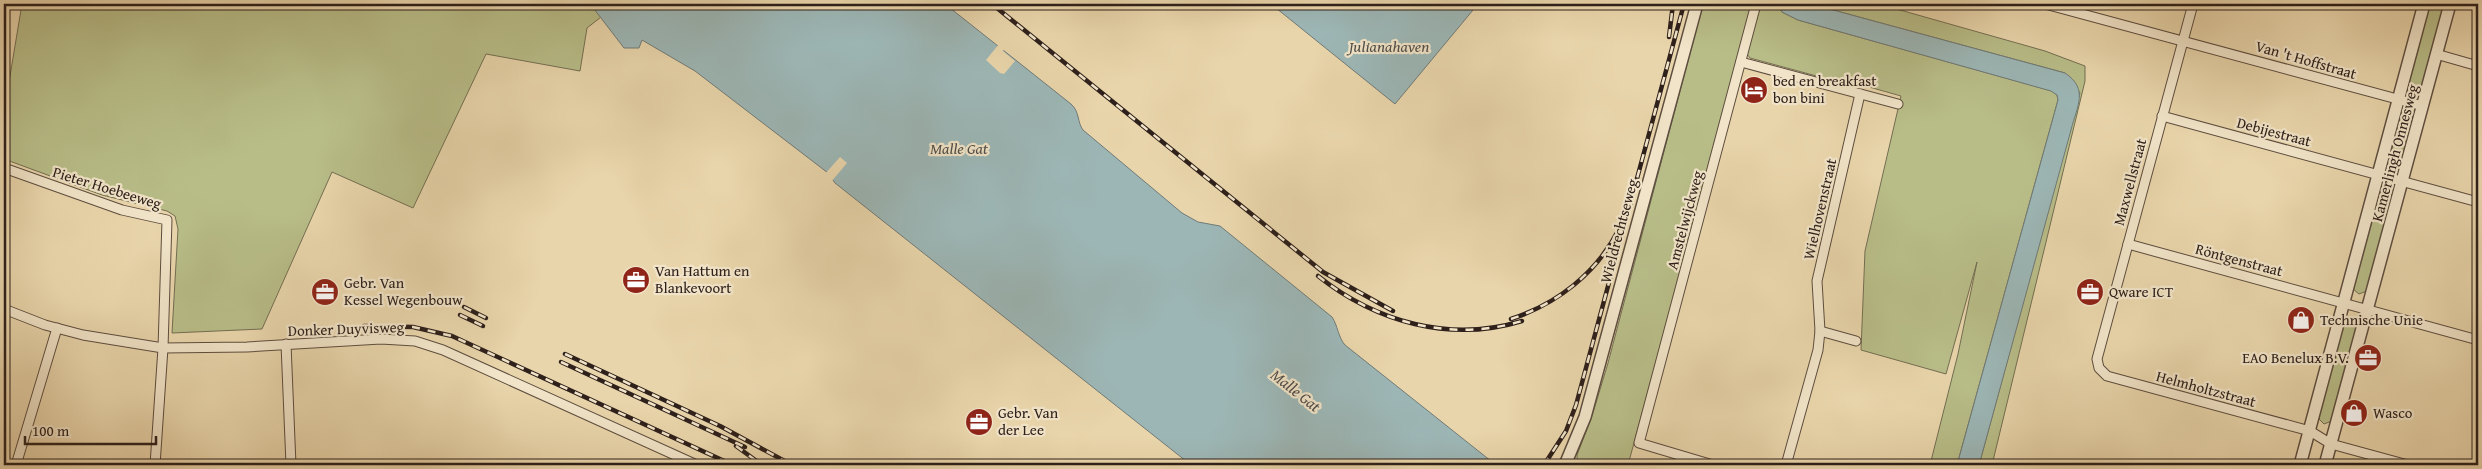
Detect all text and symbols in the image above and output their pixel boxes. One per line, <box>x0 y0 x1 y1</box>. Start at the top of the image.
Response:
water label: Julianahaven <box>1346 34 1429 58</box>
street label: Van 't Hoffstraat <box>2253 35 2360 84</box>
place label: bed en breakfast bon bini <box>1773 70 1877 108</box>
hotel icon: bed en breakfast bon bini <box>1739 75 1769 105</box>
street label: Kamerlingh Onnesweg <box>2366 81 2423 224</box>
street label: Debijestraat <box>2235 112 2314 152</box>
street label: Maxwellstraat <box>2108 135 2151 228</box>
water label: Malle Gat <box>930 136 989 160</box>
street label: Wielhovenstraat <box>1798 156 1842 262</box>
street label: Pieter Hoebeeweg <box>50 161 165 214</box>
street label: Amstelwijckweg <box>1661 168 1708 272</box>
street label: Wieldrechtseweg <box>1595 176 1643 285</box>
street label: Röntgenstraat <box>2193 238 2286 281</box>
place label: Van Hattum en Blankevoort <box>655 260 750 298</box>
office icon: Van Hattum en Blankevoort <box>621 265 651 295</box>
place label: Gebr. Van Kessel Wegenbouw <box>344 272 463 310</box>
office icon: Gebr. Van Kessel Wegenbouw <box>310 277 340 307</box>
office icon: Qware ICT <box>2075 277 2105 307</box>
place label: Qware ICT <box>2109 281 2174 302</box>
shop icon: Technische Unie <box>2286 305 2316 335</box>
place label: Technische Unie <box>2320 309 2423 330</box>
street label: Donker Duyvisweg <box>288 316 405 341</box>
office icon: EAO Benelux B.V. <box>2353 343 2383 373</box>
place label: EAO Benelux B.V. <box>2242 347 2349 368</box>
water label: Malle Gat <box>1266 363 1327 418</box>
street label: Helmholtzstraat <box>2154 365 2259 412</box>
shop icon: Wasco <box>2339 398 2369 428</box>
place label: Gebr. Van der Lee <box>998 402 1059 440</box>
place label: Wasco <box>2373 402 2413 423</box>
office icon: Gebr. Van der Lee <box>964 407 994 437</box>
scale bar <box>25 414 156 446</box>
text: 100 m <box>32 420 70 441</box>

